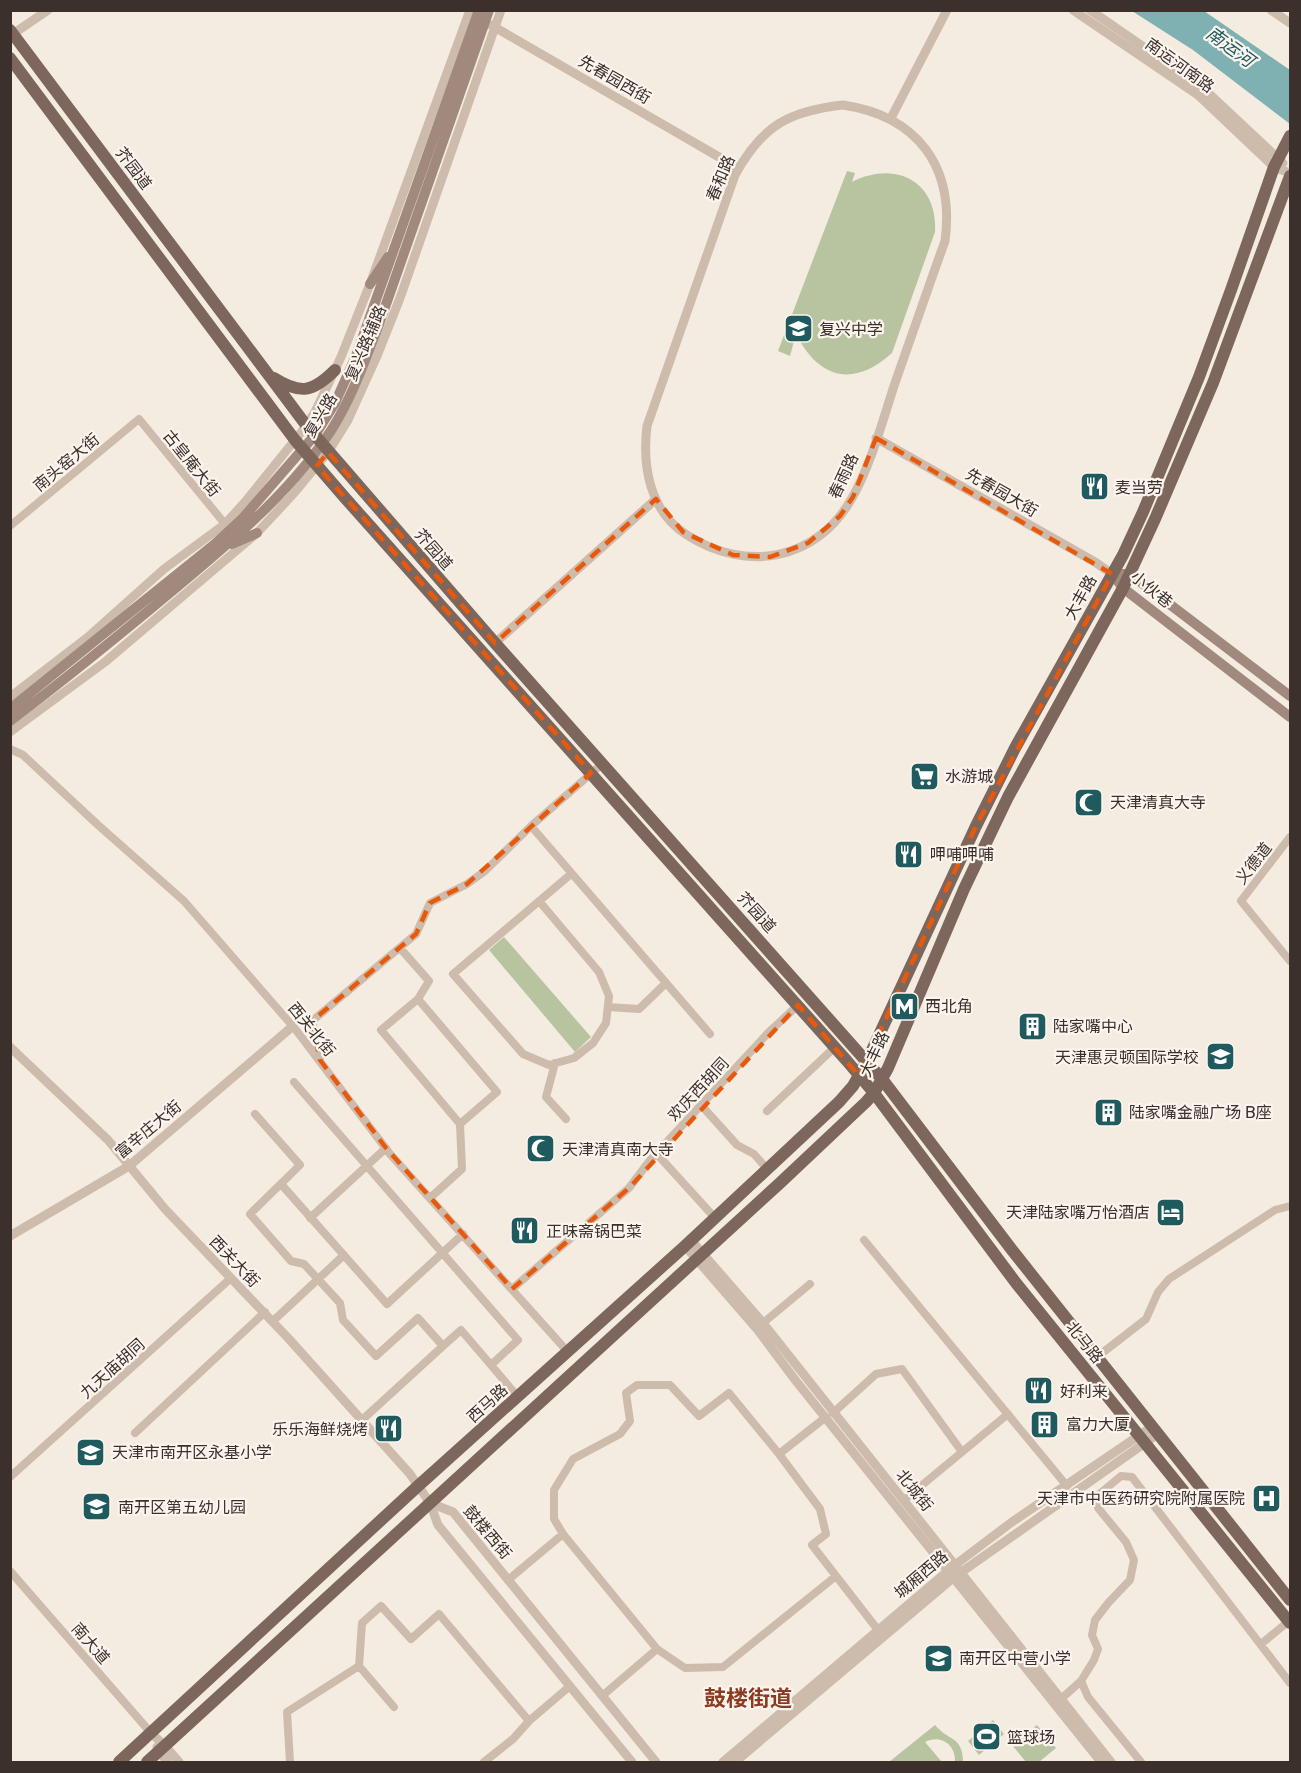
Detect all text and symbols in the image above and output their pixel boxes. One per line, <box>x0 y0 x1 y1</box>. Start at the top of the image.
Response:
water label: 南运河 <box>1202 22 1261 74</box>
street label: 南运河南路 <box>1142 34 1218 97</box>
street label: 先春园西街 <box>575 51 654 108</box>
street label: 芥园道 <box>112 143 156 193</box>
street label: 春和路 <box>702 152 739 204</box>
street label: 复兴路辅路 <box>341 303 390 384</box>
school or university icon: 复兴中学 <box>782 313 814 345</box>
place label: 复兴中学 <box>819 320 883 339</box>
street label: 复兴路 <box>300 390 341 441</box>
street label: 古皇庵大街 <box>159 426 224 500</box>
street label: 南头窑大街 <box>30 429 103 495</box>
street label: 春雨路 <box>825 450 862 502</box>
street label: 先春园大街 <box>962 464 1041 521</box>
restaurant icon: 麦当劳 <box>1078 471 1110 503</box>
place label: 麦当劳 <box>1115 478 1163 497</box>
street label: 芥园道 <box>411 525 457 574</box>
street label: 小伙巷 <box>1127 567 1176 612</box>
street label: 大丰路 <box>1060 572 1100 623</box>
supermarket icon: 水游城 <box>908 760 940 792</box>
place label: 水游城 <box>945 767 993 786</box>
mosque icon: 天津清真大寺 <box>1073 786 1105 818</box>
place label: 天津清真大寺 <box>1110 793 1206 812</box>
restaurant icon: 呷哺呷哺 <box>893 838 925 870</box>
street label: 义德道 <box>1231 839 1276 888</box>
place label: 呷哺呷哺 <box>930 845 994 864</box>
street label: 芥园道 <box>734 888 780 937</box>
metro station icon: 西北角 <box>888 990 920 1022</box>
place label: 西北角 <box>925 997 973 1016</box>
street label: 西关北街 <box>284 998 339 1060</box>
building icon: 陆家嘴中心 <box>1016 1010 1048 1042</box>
place label: 陆家嘴中心 <box>1053 1017 1133 1036</box>
street label: 大丰路 <box>856 1028 893 1080</box>
school or university icon: 天津惠灵顿国际学校 <box>1204 1041 1236 1073</box>
place label: 天津惠灵顿国际学校 <box>1055 1048 1199 1067</box>
street label: 欢庆西胡同 <box>664 1054 733 1125</box>
street label: 富辛庄大街 <box>112 1096 185 1162</box>
building icon: 陆家嘴金融广场 B座 <box>1092 1096 1124 1128</box>
place label: 陆家嘴金融广场 B座 <box>1129 1103 1272 1122</box>
mosque icon: 天津清真南大寺 <box>525 1133 557 1165</box>
place label: 天津清真南大寺 <box>562 1140 674 1159</box>
hotel icon: 天津陆家嘴万怡酒店 <box>1155 1196 1187 1228</box>
place label: 天津陆家嘴万怡酒店 <box>1006 1203 1150 1222</box>
restaurant icon: 正味斋锅巴菜 <box>509 1215 541 1247</box>
place label: 正味斋锅巴菜 <box>546 1222 642 1241</box>
street label: 西关大街 <box>206 1232 264 1291</box>
street label: 北马路 <box>1062 1318 1107 1367</box>
street label: 九天庙胡同 <box>76 1335 148 1402</box>
restaurant icon: 好利来 <box>1023 1375 1055 1407</box>
street label: 西马路 <box>463 1380 512 1426</box>
place label: 好利来 <box>1060 1382 1108 1401</box>
building icon: 富力大厦 <box>1029 1408 1061 1440</box>
restaurant icon: 乐乐海鲜烧烤 <box>373 1413 405 1445</box>
place label: 富力大厦 <box>1066 1415 1130 1434</box>
place label: 乐乐海鲜烧烤 <box>272 1420 368 1439</box>
school or university icon: 天津市南开区永基小学 <box>75 1436 107 1468</box>
place label: 天津市南开区永基小学 <box>112 1443 272 1462</box>
street label: 北城街 <box>892 1466 937 1515</box>
hospital icon: 天津市中医药研究院附属医院 <box>1250 1482 1282 1514</box>
place label: 天津市中医药研究院附属医院 <box>1037 1489 1245 1508</box>
school or university icon: 南开区第五幼儿园 <box>81 1491 113 1523</box>
place label: 南开区第五幼儿园 <box>118 1498 246 1517</box>
street label: 鼓楼西街 <box>460 1502 515 1563</box>
street label: 城厢西路 <box>891 1547 952 1602</box>
street label: 南大道 <box>68 1619 114 1668</box>
school or university icon: 南开区中营小学 <box>922 1642 954 1674</box>
place label: 南开区中营小学 <box>959 1649 1071 1668</box>
district label: 鼓楼街道 <box>704 1685 792 1712</box>
sports icon: 篮球场 <box>970 1721 1002 1753</box>
place label: 篮球场 <box>1007 1728 1055 1747</box>

